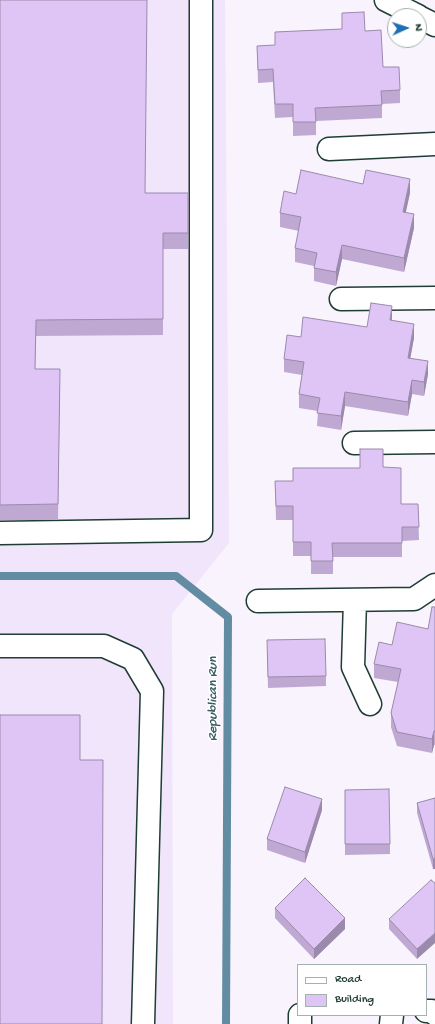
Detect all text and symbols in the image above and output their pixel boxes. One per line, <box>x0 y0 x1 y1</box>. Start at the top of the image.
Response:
north arrow <box>387 8 427 48</box>
text: N <box>412 24 424 31</box>
water label: Republican Run <box>206 657 222 741</box>
legend <box>297 964 427 1016</box>
text: Road <box>335 973 361 987</box>
text: Building <box>335 993 374 1007</box>

